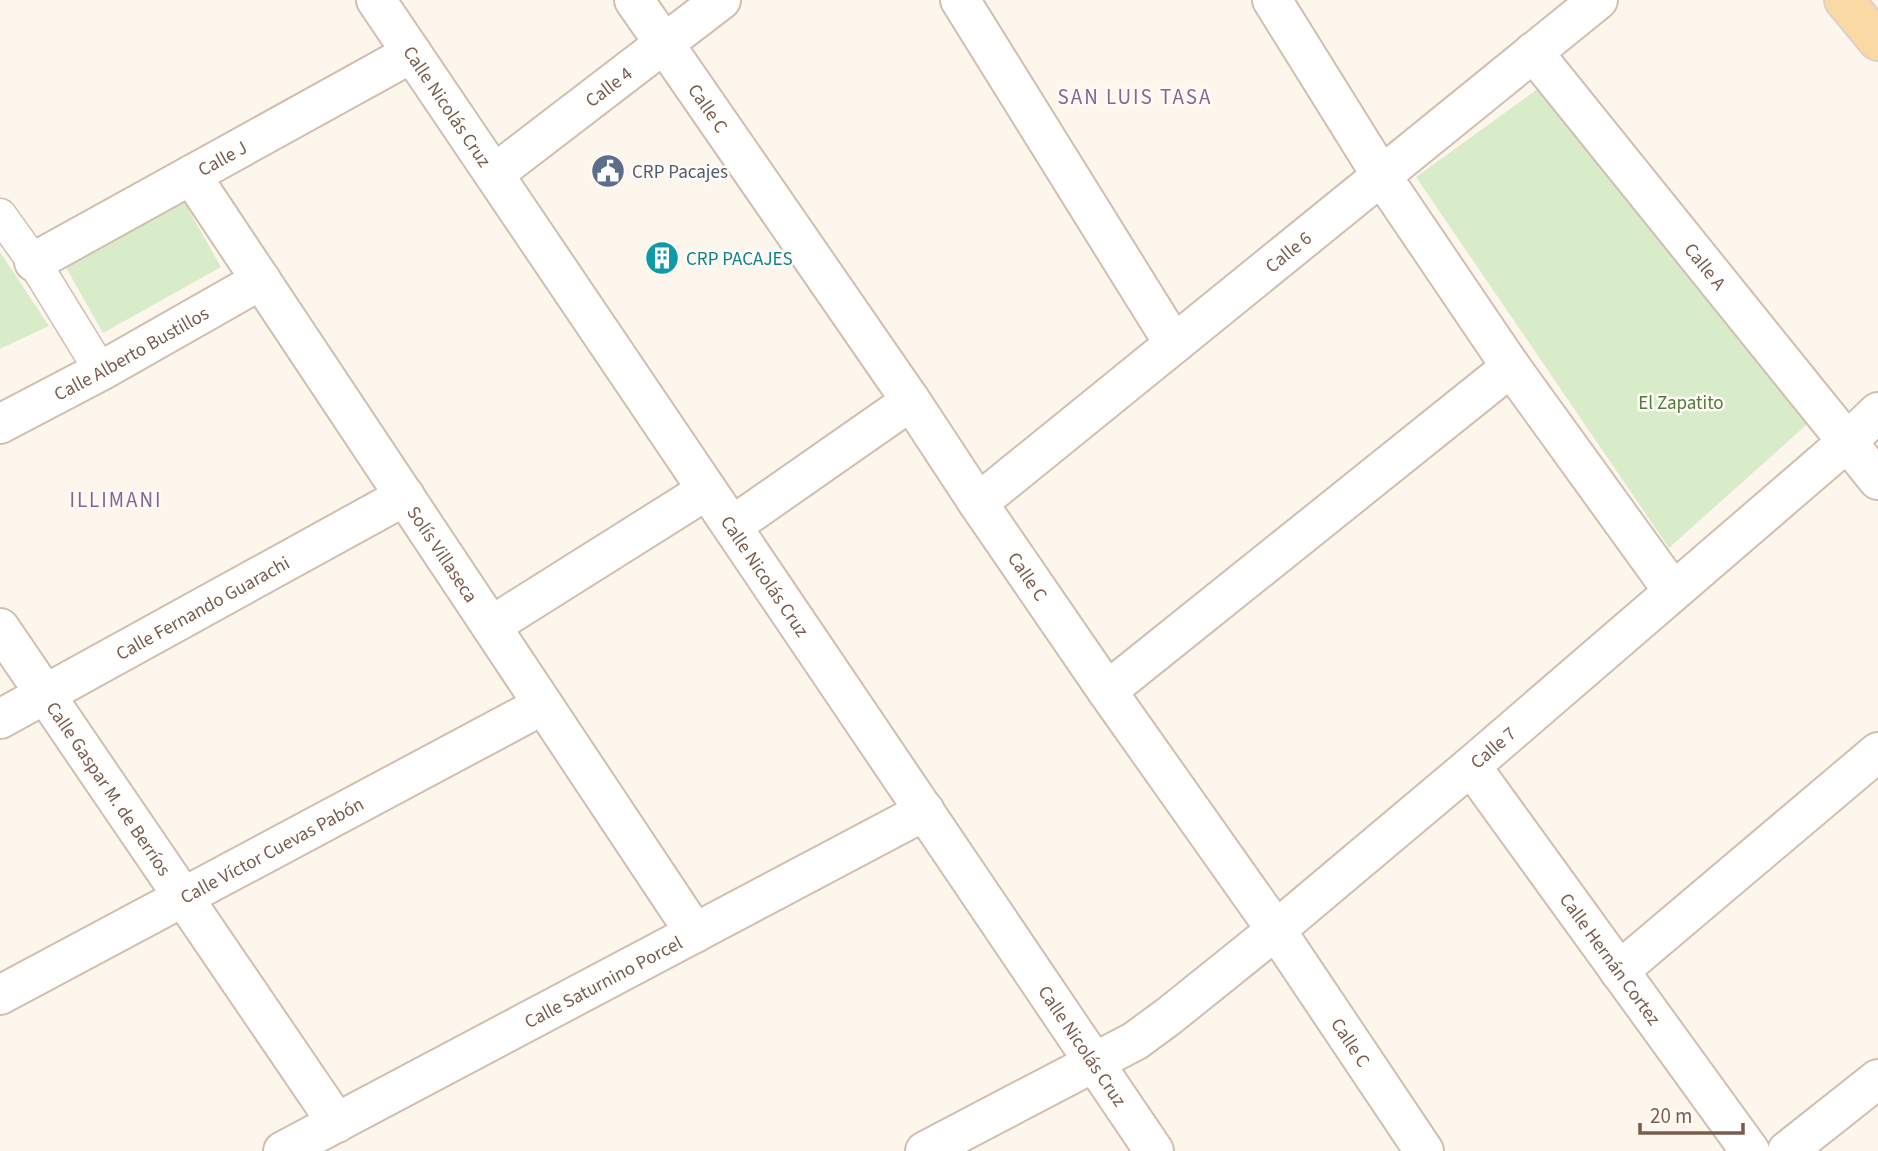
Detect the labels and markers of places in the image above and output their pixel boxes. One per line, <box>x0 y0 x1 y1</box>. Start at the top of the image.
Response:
public building icon: CRP Pacajes <box>589 152 627 190</box>
place label: CRP Pacajes <box>632 159 728 186</box>
building icon: CRP PACAJES <box>643 239 681 277</box>
place label: CRP PACAJES <box>686 246 793 273</box>

